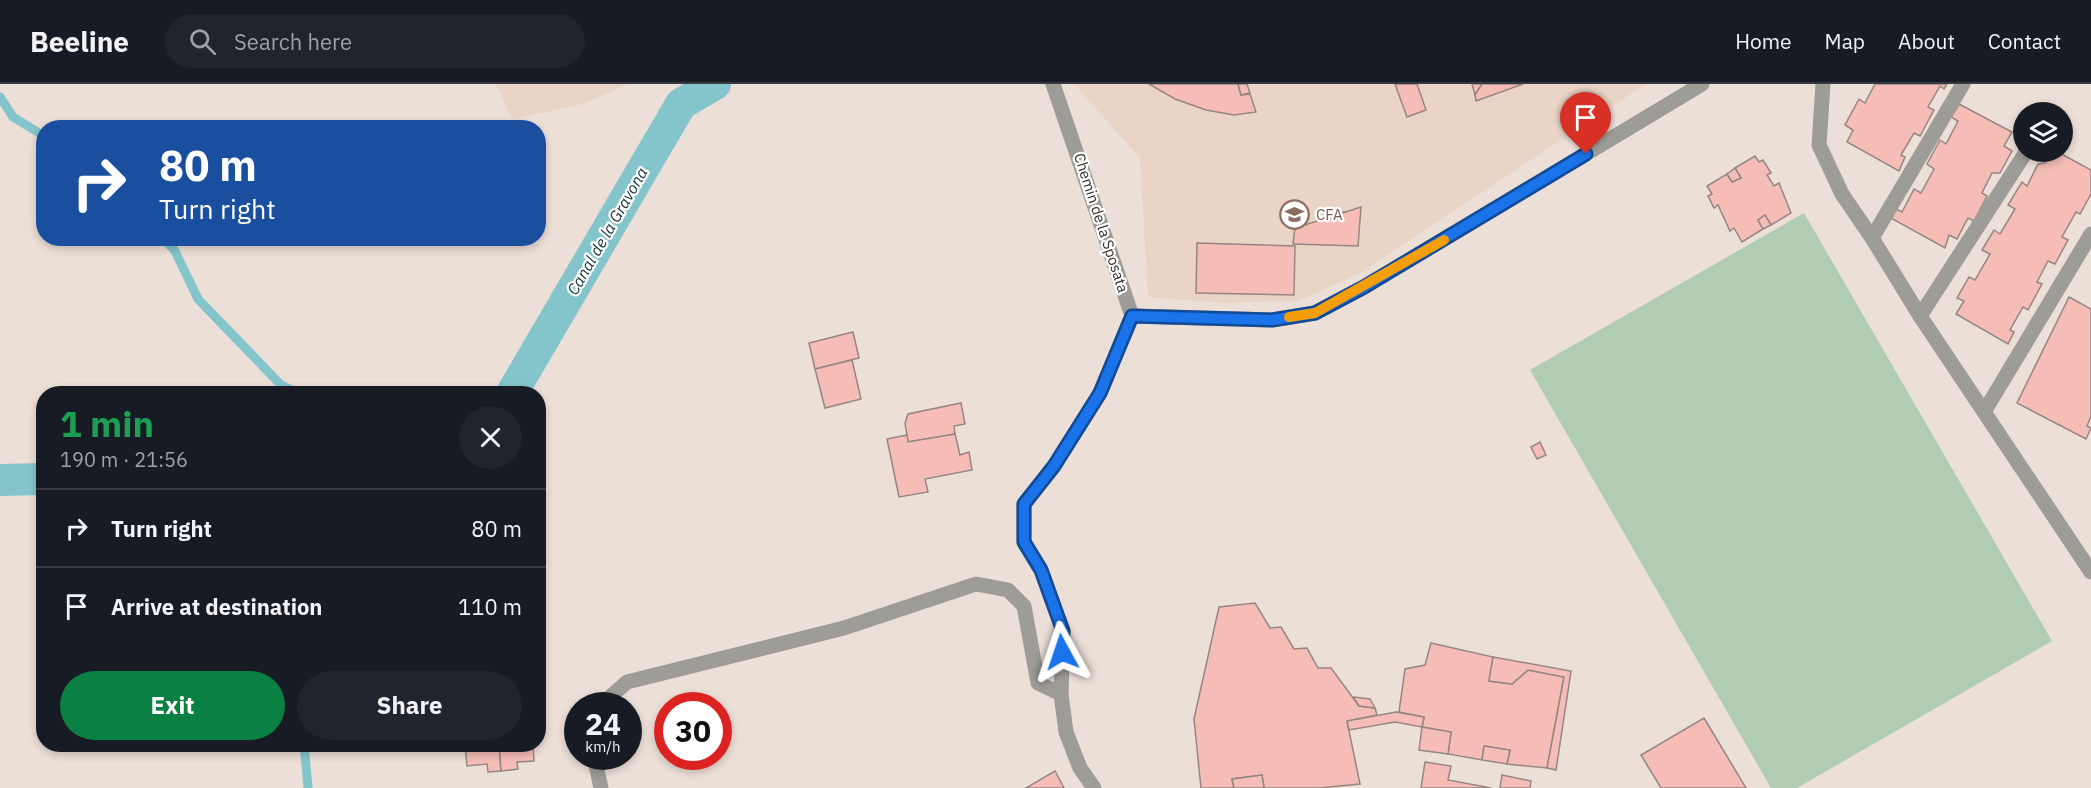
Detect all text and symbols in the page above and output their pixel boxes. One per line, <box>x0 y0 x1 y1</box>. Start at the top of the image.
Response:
search box <box>165 14 585 68</box>
text: Beeline <box>30 23 129 60</box>
icon: search <box>186 25 219 58</box>
text: Search here <box>234 27 352 56</box>
text: Home <box>1735 27 1792 55</box>
text: Map <box>1825 27 1865 55</box>
text: About <box>1898 27 1955 55</box>
text: Contact <box>1988 27 2061 55</box>
pin <box>1560 92 1611 154</box>
icon: arrive <box>1569 101 1602 134</box>
map controls <box>2013 102 2073 162</box>
button: layers <box>2013 102 2073 162</box>
text: 80 m <box>159 138 257 193</box>
icon: right <box>60 144 138 222</box>
street label: Chemin de la Sposata <box>1070 151 1133 295</box>
water label: Canal de la Gravona <box>562 164 652 298</box>
text: Turn right <box>159 191 276 226</box>
school or university icon: CFA <box>1279 199 1311 231</box>
place label: CFA <box>1316 205 1343 224</box>
text: 1 min <box>60 400 154 447</box>
button: close <box>459 406 522 469</box>
text: 190 m · 21:56 <box>60 446 188 473</box>
icon: right <box>60 512 93 545</box>
text: Turn right <box>111 514 212 543</box>
text: 80 m <box>471 514 522 543</box>
icon: arrive <box>60 590 93 623</box>
text: Arrive at destination <box>111 592 322 621</box>
text: 110 m <box>458 592 522 621</box>
position arrow <box>1030 620 1094 684</box>
button: Exit <box>60 671 285 740</box>
button: Share <box>297 671 522 740</box>
speed limit sign: 30 <box>654 692 732 770</box>
text: 24 <box>585 704 621 743</box>
text: km/h <box>585 737 621 756</box>

